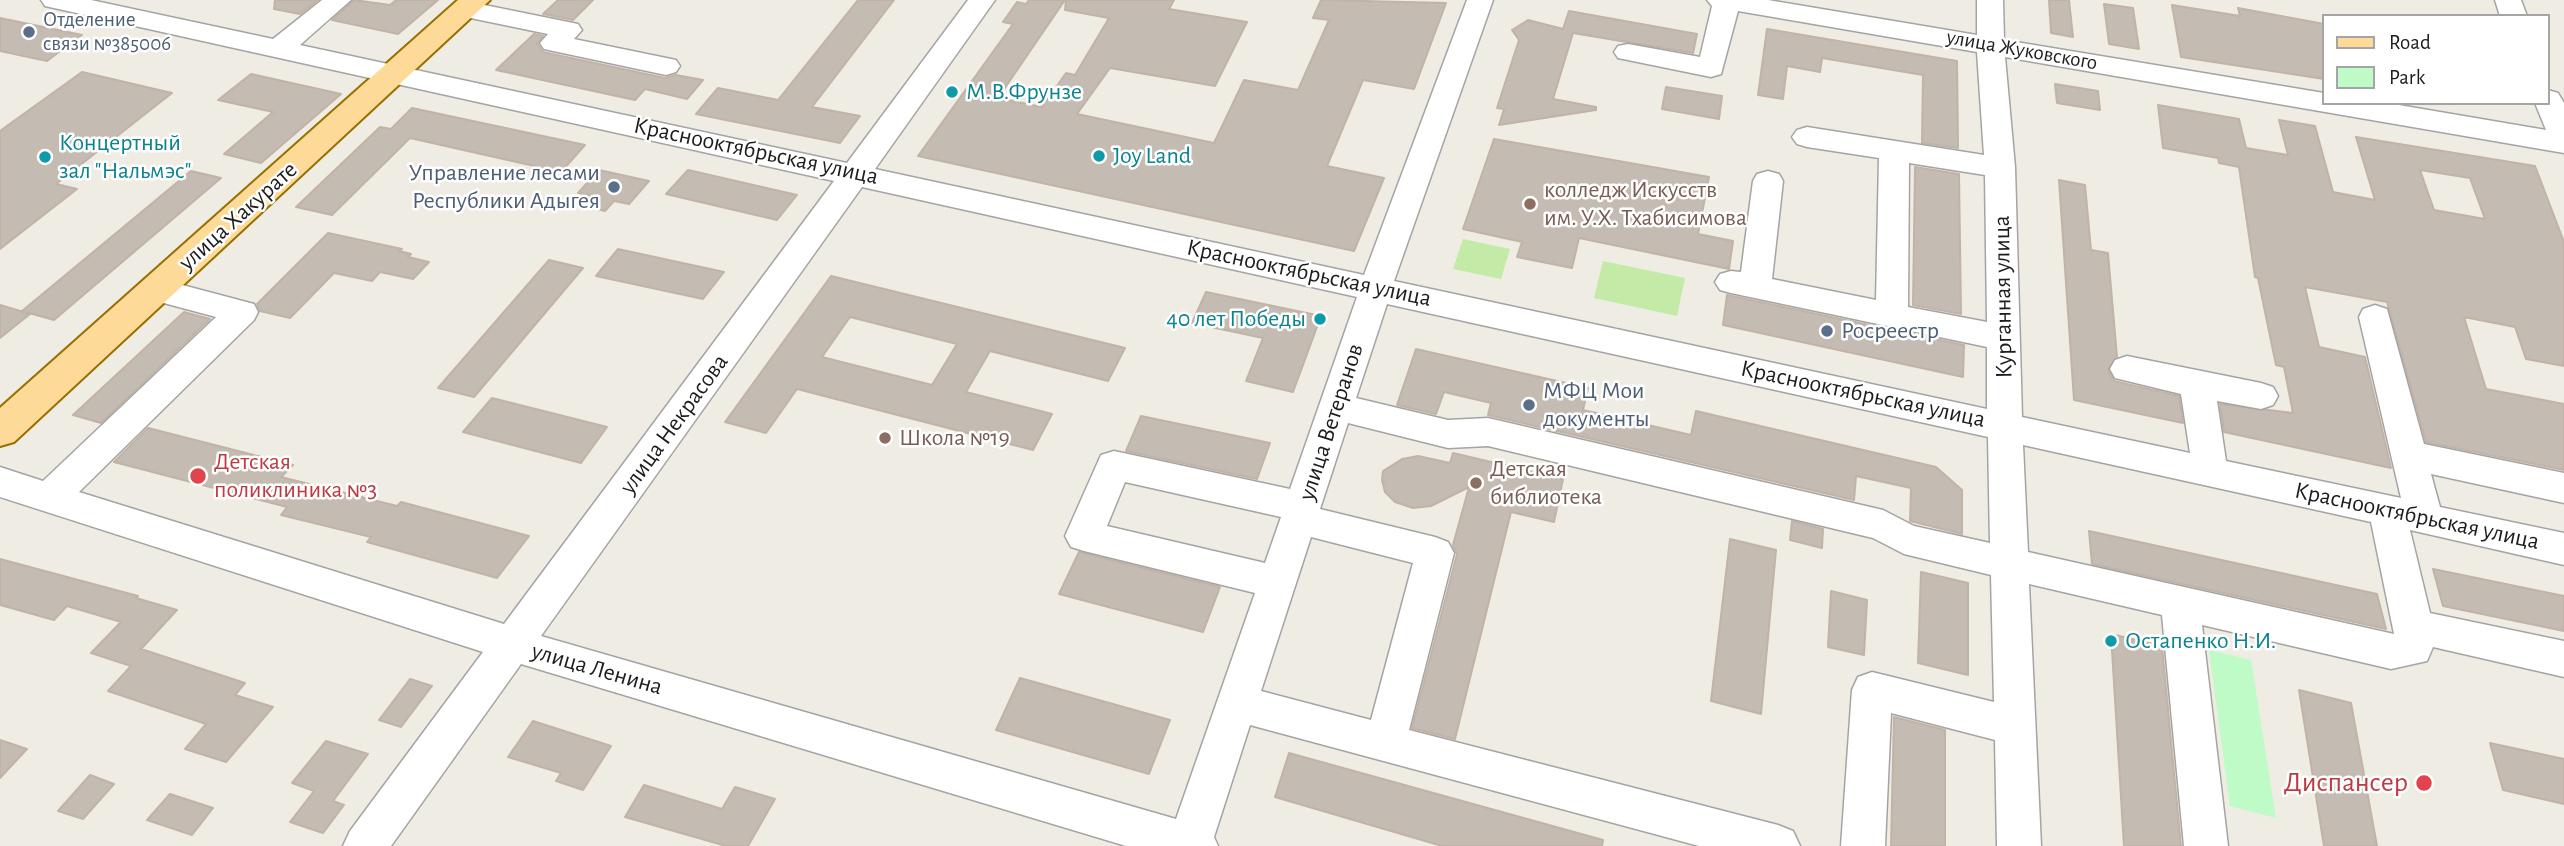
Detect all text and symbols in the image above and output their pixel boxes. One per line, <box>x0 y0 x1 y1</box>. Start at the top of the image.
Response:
place label: Отделение связи №385006 <box>43 7 171 57</box>
legend <box>2322 14 2550 105</box>
marker: Отделение связи №385006 <box>21 24 37 40</box>
street label: улица Жуковского <box>1945 24 2099 76</box>
text: Road <box>2389 32 2431 53</box>
text: Park <box>2389 67 2425 88</box>
place label: М.В.Фрунзе <box>966 78 1082 106</box>
marker: М.В.Фрунзе <box>944 84 960 100</box>
street label: Краснооктябрьская улица <box>631 111 881 191</box>
place label: Концертный зал "Нальмэс" <box>59 129 191 185</box>
place label: Joy Land <box>1113 142 1191 170</box>
marker: Joy Land <box>1091 148 1107 164</box>
marker: Концертный зал "Нальмэс" <box>37 149 53 165</box>
street label: улица Хакурате <box>173 155 303 277</box>
place label: Управление лесами Республики Адыгея <box>409 159 600 215</box>
place label: колледж Искусств им. У.Х. Тхабисимова <box>1544 176 1747 232</box>
marker: Управление лесами Республики Адыгея <box>606 179 622 195</box>
marker: колледж Искусств им. У.Х. Тхабисимова <box>1522 196 1538 212</box>
street label: Курганная улица <box>1987 215 2019 379</box>
street label: Краснооктябрьская улица <box>1184 233 1434 313</box>
place label: 40 лет Победы <box>1166 305 1306 333</box>
marker: 40 лет Победы <box>1312 311 1328 327</box>
place label: Росреестр <box>1841 317 1939 345</box>
marker: Росреестр <box>1819 323 1835 339</box>
street label: улица Ветеранов <box>1292 340 1370 504</box>
street label: улица Некрасова <box>614 348 734 500</box>
street label: Краснооктябрьская улица <box>1738 354 1988 434</box>
place label: МФЦ Мои документы <box>1543 377 1649 433</box>
marker: МФЦ Мои документы <box>1521 397 1537 413</box>
place label: Школа №19 <box>899 424 1010 452</box>
marker: Школа №19 <box>877 430 893 446</box>
place label: Детская поликлиника №3 <box>214 448 377 504</box>
place label: Детская библиотека <box>1490 455 1602 511</box>
marker: Детская поликлиника №3 <box>188 466 208 486</box>
marker: Детская библиотека <box>1468 475 1484 491</box>
street label: Краснооктябрьская улица <box>2292 476 2542 556</box>
place label: Остапенко Н.И. <box>2125 627 2276 655</box>
marker: Остапенко Н.И. <box>2103 633 2119 649</box>
street label: улица Ленина <box>528 637 666 701</box>
place label: Диспансер <box>2284 766 2408 800</box>
marker: Диспансер <box>2414 773 2434 793</box>

